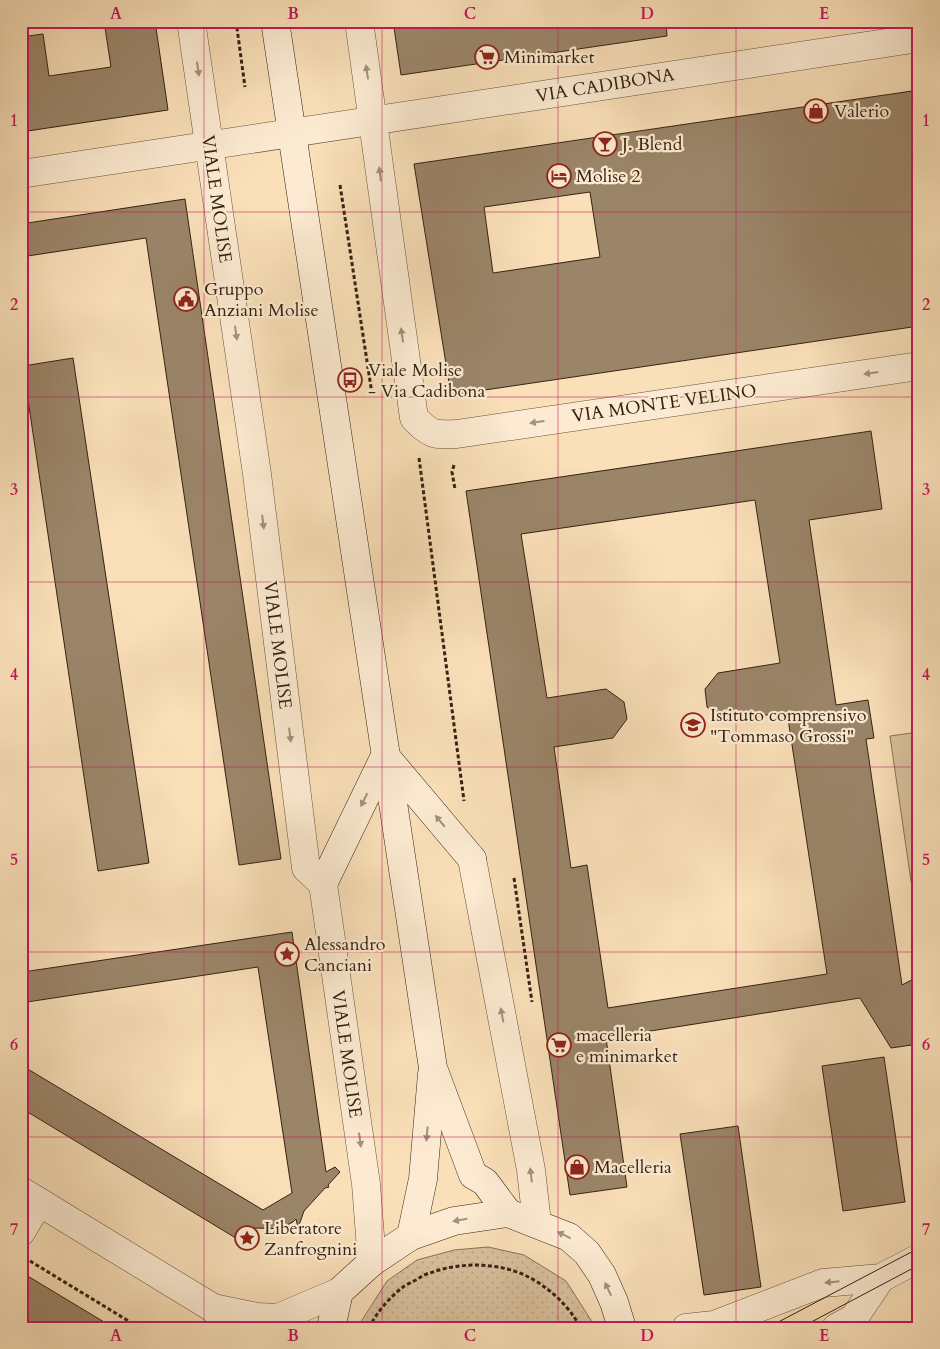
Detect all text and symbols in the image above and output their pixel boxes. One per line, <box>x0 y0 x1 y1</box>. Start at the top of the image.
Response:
text: A <box>110 3 122 25</box>
text: B <box>287 3 299 25</box>
text: C <box>464 3 476 25</box>
text: D <box>640 3 654 25</box>
text: E <box>819 3 829 25</box>
supermarket icon: Minimarket <box>474 44 500 70</box>
place label: Minimarket <box>504 45 595 70</box>
one-way arrow <box>195 62 203 78</box>
street label: VIA CADIBONA <box>534 62 677 109</box>
one-way arrow <box>362 64 370 80</box>
shop icon: Valerio <box>803 98 829 124</box>
place label: Valerio <box>834 99 889 124</box>
text: 1 <box>10 110 18 132</box>
text: 1 <box>922 110 930 132</box>
bar icon: J. Blend <box>592 131 618 157</box>
place label: J. Blend <box>619 132 683 157</box>
street label: VIALE MOLISE <box>195 134 238 265</box>
hotel icon: Molise 2 <box>546 163 572 189</box>
place label: Molise 2 <box>576 164 641 189</box>
one-way arrow <box>376 166 384 182</box>
place label: Gruppo Anziani Molise <box>204 277 319 323</box>
public building icon: Gruppo Anziani Molise <box>173 286 199 312</box>
text: 2 <box>10 294 18 316</box>
text: 2 <box>922 294 930 316</box>
one-way arrow <box>232 325 240 341</box>
one-way arrow <box>398 326 406 342</box>
place label: Viale Molise - Via Cadibona <box>368 358 486 404</box>
bus stop icon: Viale Molise - Via Cadibona <box>337 367 363 393</box>
one-way arrow <box>862 369 878 377</box>
street label: VIA MONTE VELINO <box>570 378 758 429</box>
one-way arrow <box>528 418 544 426</box>
text: 3 <box>10 479 18 501</box>
text: 3 <box>922 479 930 501</box>
one-way arrow <box>259 514 267 530</box>
street label: VIALE MOLISE <box>257 580 298 710</box>
text: 4 <box>10 664 18 686</box>
text: 4 <box>922 664 930 686</box>
place label: Istituto comprensivo "Tommaso Grossi" <box>710 703 867 749</box>
school or university icon: Istituto comprensivo "Tommaso Grossi" <box>680 712 706 738</box>
one-way arrow <box>286 728 294 744</box>
one-way arrow <box>360 793 368 807</box>
one-way arrow <box>435 815 446 828</box>
text: 5 <box>10 849 18 871</box>
text: 5 <box>922 849 930 871</box>
place label: Alessandro Canciani <box>304 932 386 978</box>
place icon: Alessandro Canciani <box>274 941 300 967</box>
street label: VIALE MOLISE <box>325 989 368 1120</box>
one-way arrow <box>497 1007 505 1023</box>
place label: macelleria e minimarket <box>576 1023 678 1069</box>
supermarket icon: macelleria e minimarket <box>546 1032 572 1058</box>
text: 6 <box>10 1034 18 1056</box>
text: 6 <box>922 1034 930 1056</box>
one-way arrow <box>423 1126 431 1142</box>
one-way arrow <box>356 1132 364 1148</box>
shop icon: Macelleria <box>564 1154 590 1180</box>
place label: Macelleria <box>594 1155 672 1180</box>
one-way arrow <box>527 1167 535 1183</box>
place label: Liberatore Zanfrognini <box>264 1216 357 1262</box>
one-way arrow <box>451 1217 467 1225</box>
text: 7 <box>10 1219 18 1241</box>
text: 7 <box>922 1219 930 1241</box>
place icon: Liberatore Zanfrognini <box>234 1225 260 1251</box>
one-way arrow <box>556 1231 571 1240</box>
one-way arrow <box>824 1278 840 1286</box>
one-way arrow <box>604 1282 612 1296</box>
text: A <box>110 1325 122 1347</box>
text: B <box>287 1325 299 1347</box>
text: C <box>464 1325 476 1347</box>
text: D <box>640 1325 654 1347</box>
text: E <box>819 1325 829 1347</box>

